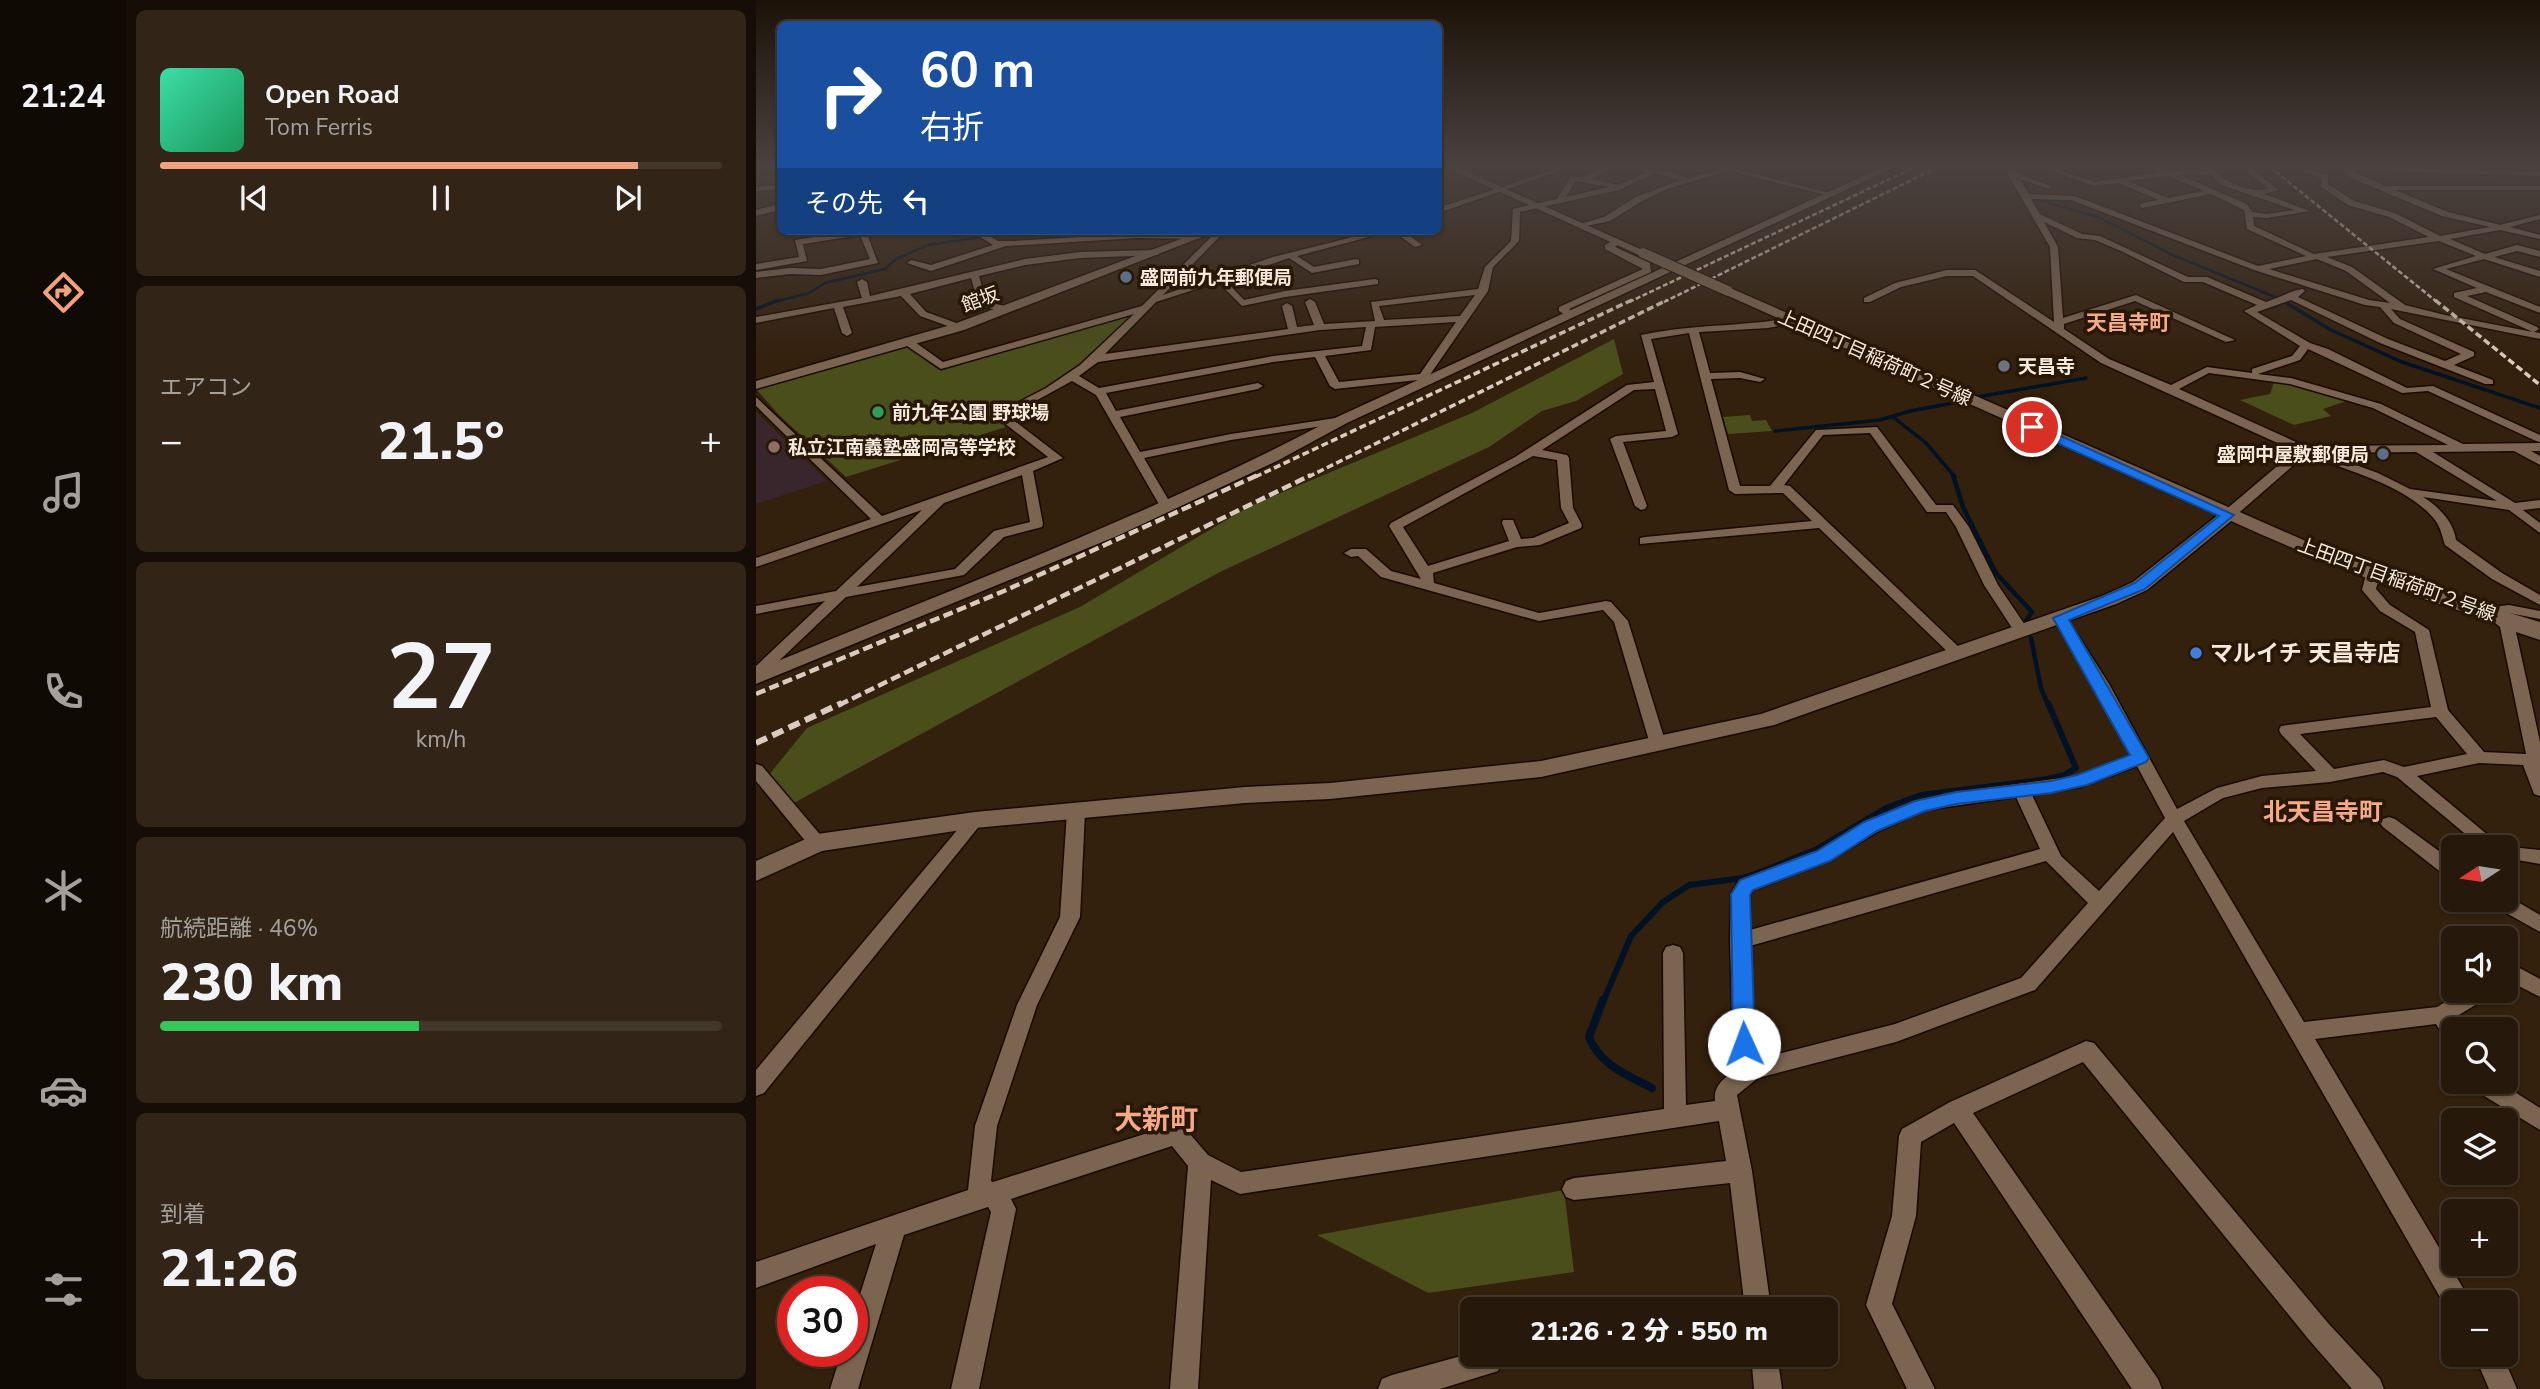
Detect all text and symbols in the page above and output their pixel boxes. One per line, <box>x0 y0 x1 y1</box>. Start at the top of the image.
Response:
text: 60 m <box>920 37 1035 104</box>
icon: right <box>805 49 896 140</box>
text: 21:24 <box>21 75 105 118</box>
text: Open Road <box>265 77 400 112</box>
text: 右折 <box>920 106 984 149</box>
text: Tom Ferris <box>265 112 373 143</box>
icon: previous <box>235 179 273 217</box>
icon: pause <box>422 179 460 217</box>
icon: next <box>609 179 647 217</box>
icon: left <box>897 182 935 220</box>
text: その先 <box>805 186 883 221</box>
place label: 盛岡前九年郵便局 <box>1140 265 1292 291</box>
icon: directions <box>39 268 88 317</box>
marker: 盛岡前九年郵便局 <box>1118 269 1134 285</box>
street label: 館坂 <box>958 281 1003 319</box>
street label: 上田四丁目稲荷町２号線 <box>1774 304 1975 412</box>
district label: 天昌寺町 <box>2086 309 2170 337</box>
place label: 天昌寺 <box>2018 354 2075 380</box>
marker: 天昌寺 <box>1996 358 2012 374</box>
text: エアコン <box>160 372 252 403</box>
pin <box>2002 397 2062 457</box>
place label: 前九年公園 野球場 <box>892 400 1049 426</box>
marker: 前九年公園 野球場 <box>870 404 886 420</box>
text: 21.5° <box>377 406 505 477</box>
icon: arrive <box>2013 408 2051 446</box>
text: − <box>160 416 183 467</box>
text: + <box>699 416 722 467</box>
place label: 私立江南義塾盛岡高等学校 <box>788 435 1016 461</box>
marker: 私立江南義塾盛岡高等学校 <box>766 439 782 455</box>
place label: 盛岡中屋敷郵便局 <box>2217 442 2369 468</box>
marker: 盛岡中屋敷郵便局 <box>2375 446 2391 462</box>
icon: music <box>39 468 88 517</box>
street label: 上田四丁目稲荷町２号線 <box>2294 532 2499 628</box>
text: 27 <box>386 616 496 740</box>
place label: マルイチ 天昌寺店 <box>2210 638 2400 669</box>
marker: マルイチ 天昌寺店 <box>2188 645 2204 661</box>
icon: phone <box>39 667 88 716</box>
text: km/h <box>416 724 466 755</box>
district label: 北天昌寺町 <box>2263 796 2383 828</box>
north arrow <box>2441 835 2518 912</box>
map controls <box>2441 835 2518 1367</box>
icon: climate <box>39 866 88 915</box>
text: 航続距離 · 46% <box>160 913 318 944</box>
button: sound <box>2441 926 2518 1003</box>
text: 230 km <box>160 947 343 1018</box>
position arrow <box>1707 1007 1781 1081</box>
button: search <box>2441 1017 2518 1094</box>
icon: car <box>39 1066 88 1115</box>
district label: 大新町 <box>1114 1101 1198 1139</box>
button: layers <box>2441 1108 2518 1185</box>
text: 到着 <box>160 1199 206 1230</box>
button: + <box>2441 1199 2518 1276</box>
text: 21:26 <box>160 1233 298 1304</box>
icon: filters <box>39 1265 88 1314</box>
speed limit sign: 30 <box>777 1276 868 1367</box>
button: − <box>2441 1290 2518 1367</box>
text: 21:26 · 2 分 · 550 m <box>1530 1314 1768 1349</box>

